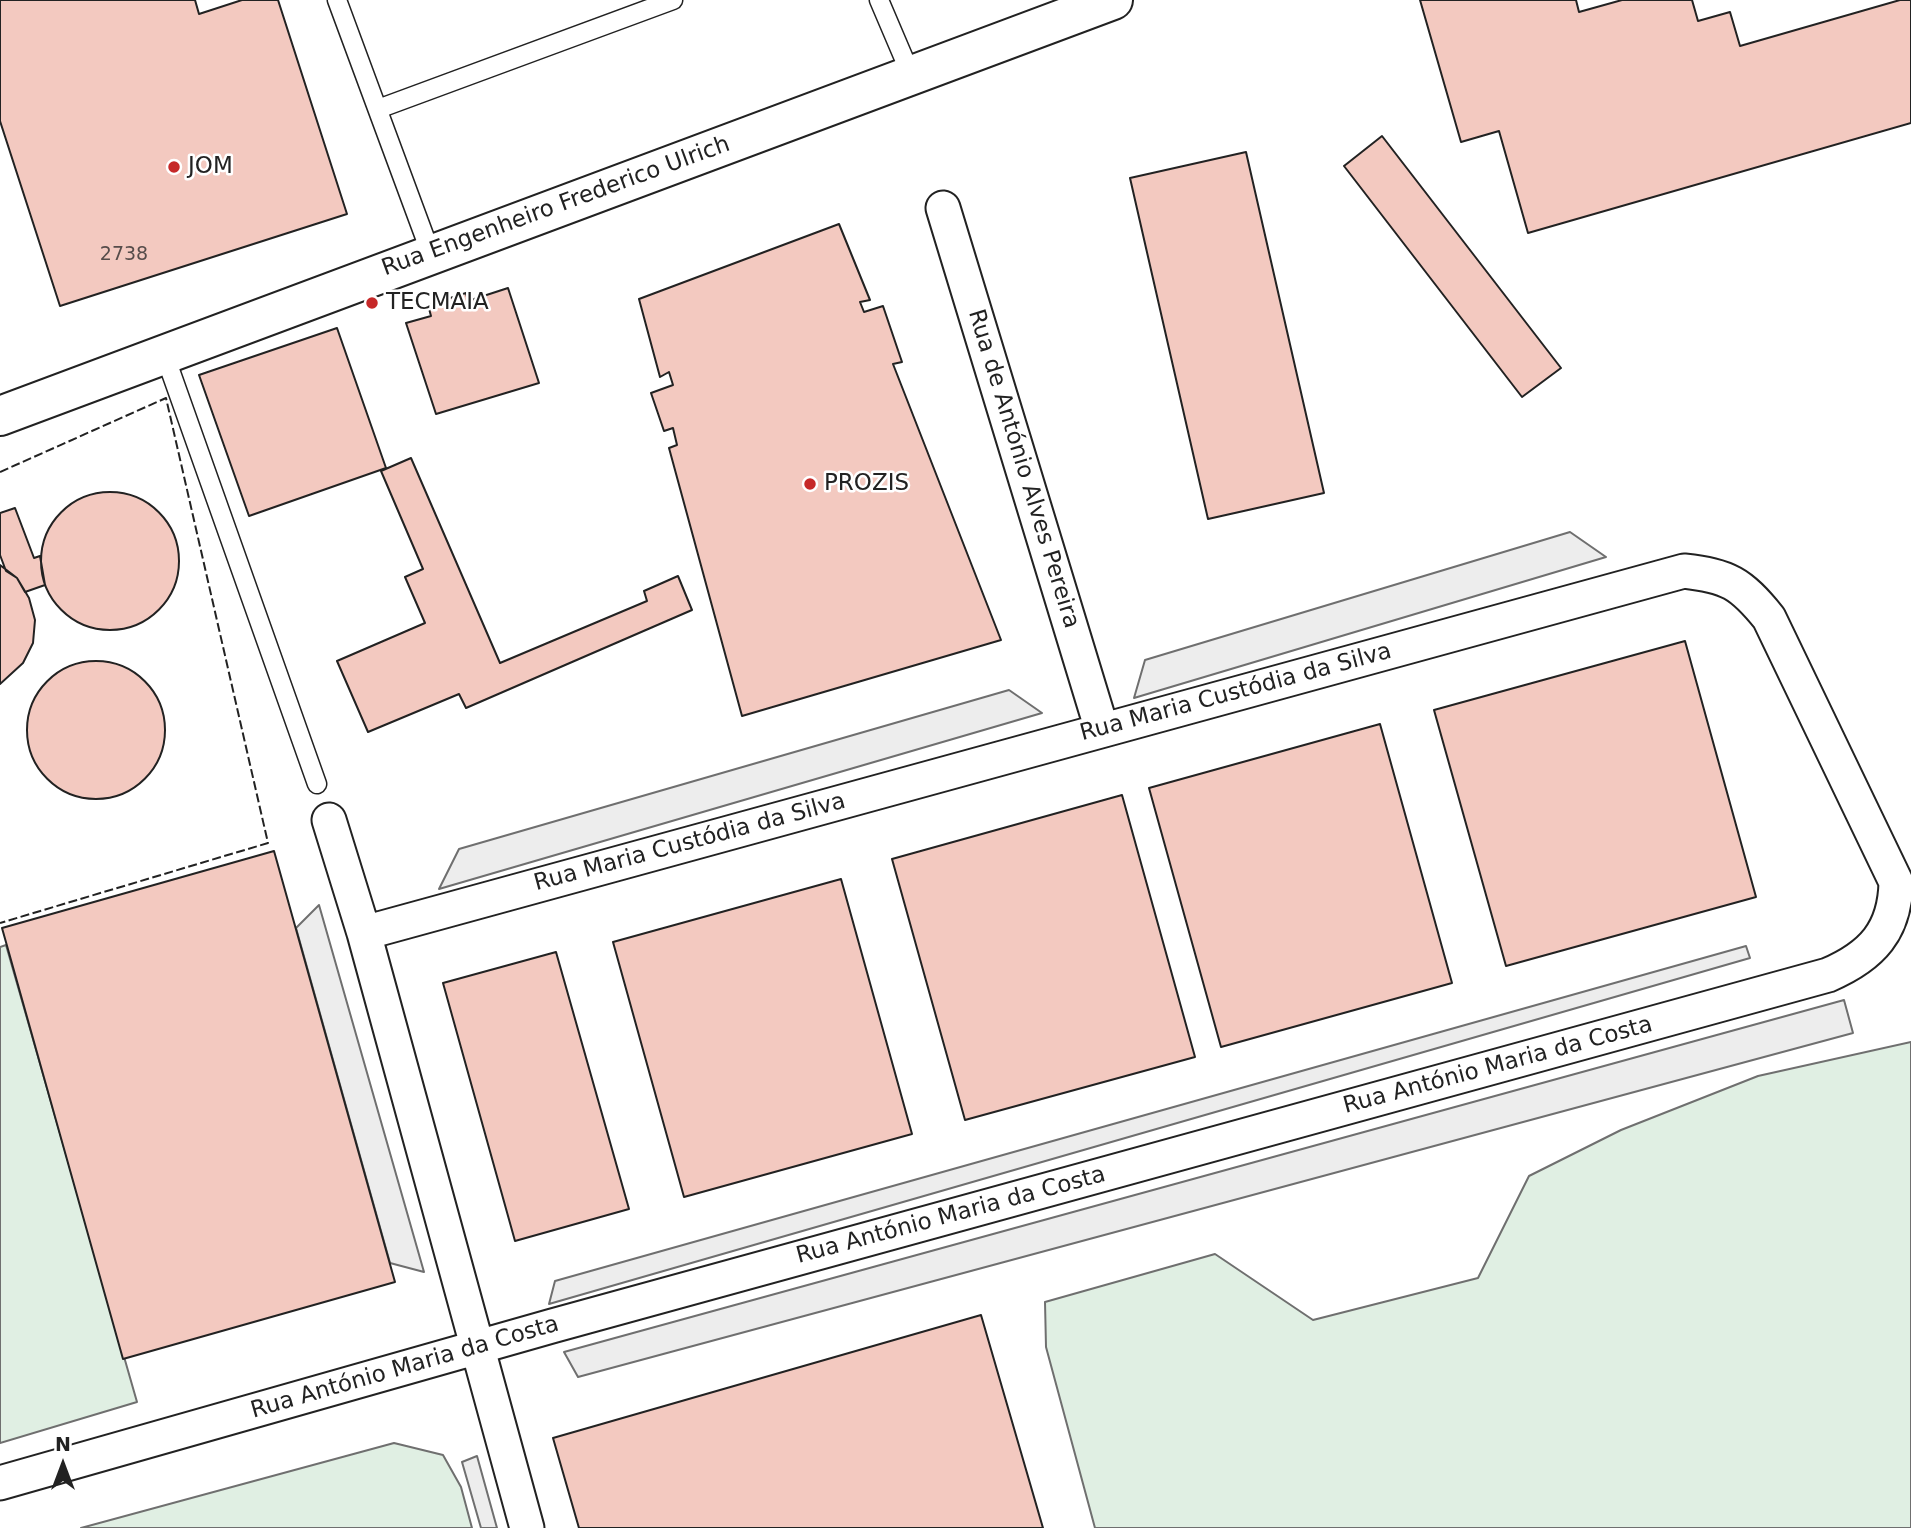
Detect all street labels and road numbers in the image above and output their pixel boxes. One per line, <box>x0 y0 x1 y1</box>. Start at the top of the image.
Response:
street label: Rua Engenheiro Frederico Ulrich <box>378 131 734 283</box>
street label: Rua de António Alves Pereira <box>961 306 1085 632</box>
street label: Rua Maria Custódia da Silva <box>1077 638 1395 748</box>
street label: Rua Maria Custódia da Silva <box>531 788 849 898</box>
street label: Rua António Maria da Costa <box>1340 1011 1656 1121</box>
street label: Rua António Maria da Costa <box>793 1161 1109 1271</box>
street label: Rua António Maria da Costa <box>248 1311 562 1425</box>

